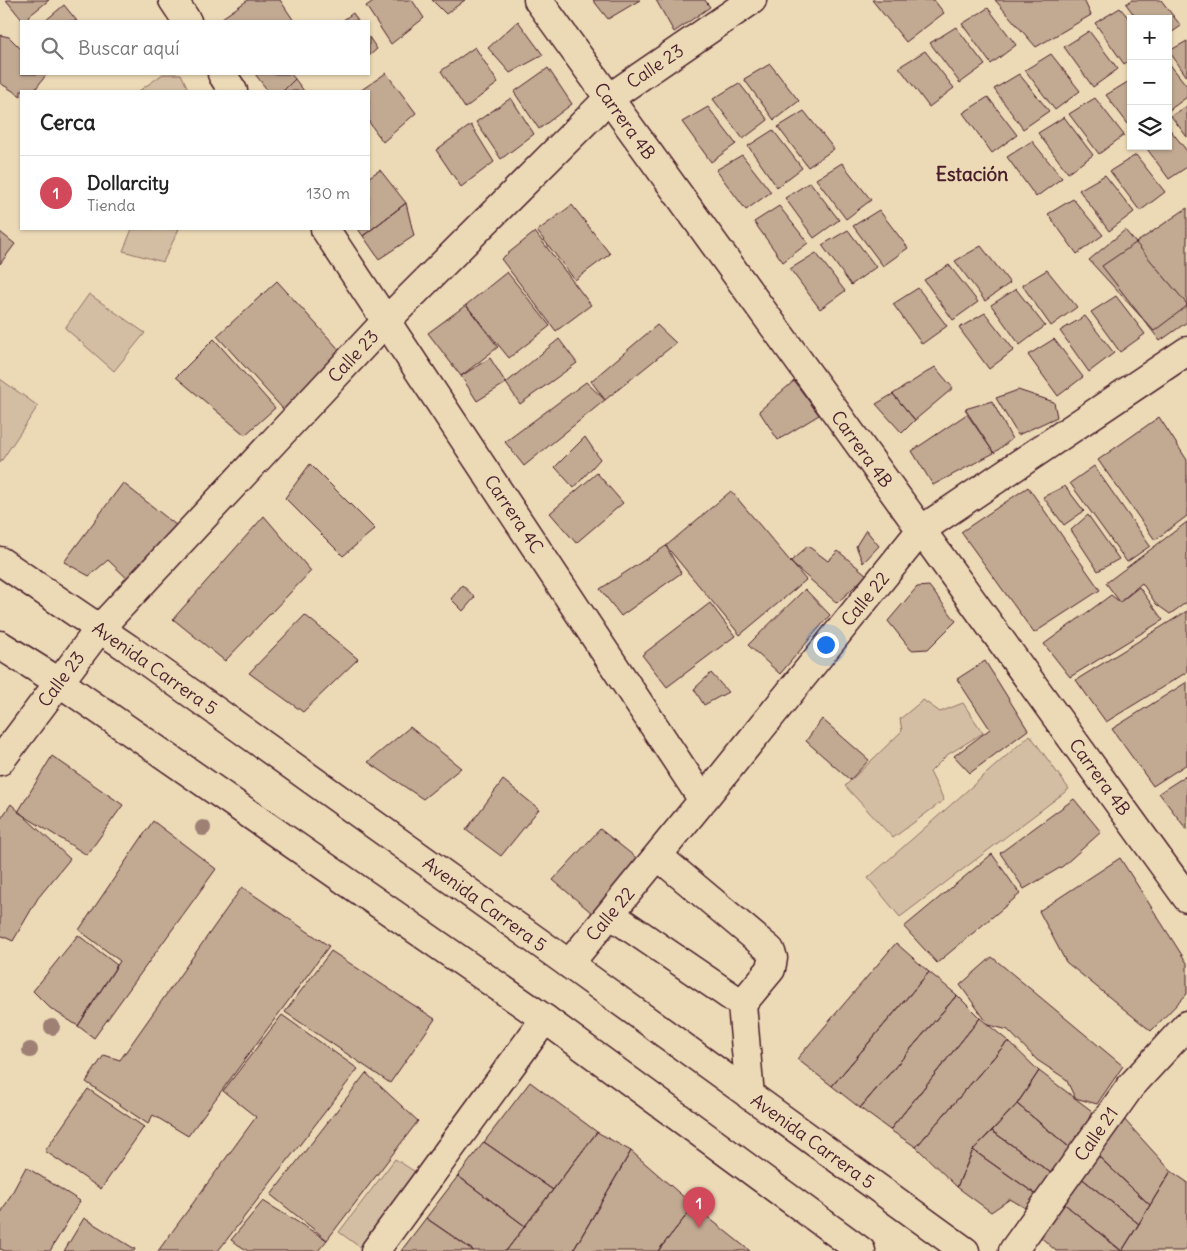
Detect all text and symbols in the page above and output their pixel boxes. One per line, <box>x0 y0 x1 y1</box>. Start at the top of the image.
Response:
map controls <box>1127 15 1172 150</box>
button: + <box>1127 15 1172 60</box>
search box <box>20 20 370 75</box>
icon: search <box>38 34 66 62</box>
text: Buscar aquí <box>78 36 179 60</box>
street label: Calle 23 <box>622 39 688 93</box>
button: − <box>1127 60 1172 105</box>
street label: Carrera 4B <box>589 78 661 164</box>
button: layers <box>1127 105 1172 150</box>
text: Cerca <box>40 109 95 136</box>
district label: Estación <box>936 162 1008 186</box>
text: Dollarcity <box>87 171 169 195</box>
text: 1 <box>53 183 59 203</box>
text: 130 m <box>306 183 350 203</box>
text: Tienda <box>87 195 135 215</box>
street label: Calle 23 <box>323 325 383 387</box>
street label: Carrera 4B <box>826 406 898 492</box>
street label: Carrera 4C <box>479 470 549 558</box>
street label: Calle 22 <box>836 567 894 631</box>
street label: Avenida Carrera 5 <box>88 616 222 720</box>
your location <box>813 632 839 658</box>
street label: Calle 23 <box>33 646 89 712</box>
street label: Carrera 4B <box>1064 734 1136 820</box>
street label: Avenida Carrera 5 <box>419 851 551 957</box>
street label: Calle 22 <box>581 882 639 946</box>
street label: Avenida Carrera 5 <box>747 1088 879 1194</box>
street label: Calle 21 <box>1069 1102 1123 1166</box>
pin: 1 <box>683 1187 715 1228</box>

